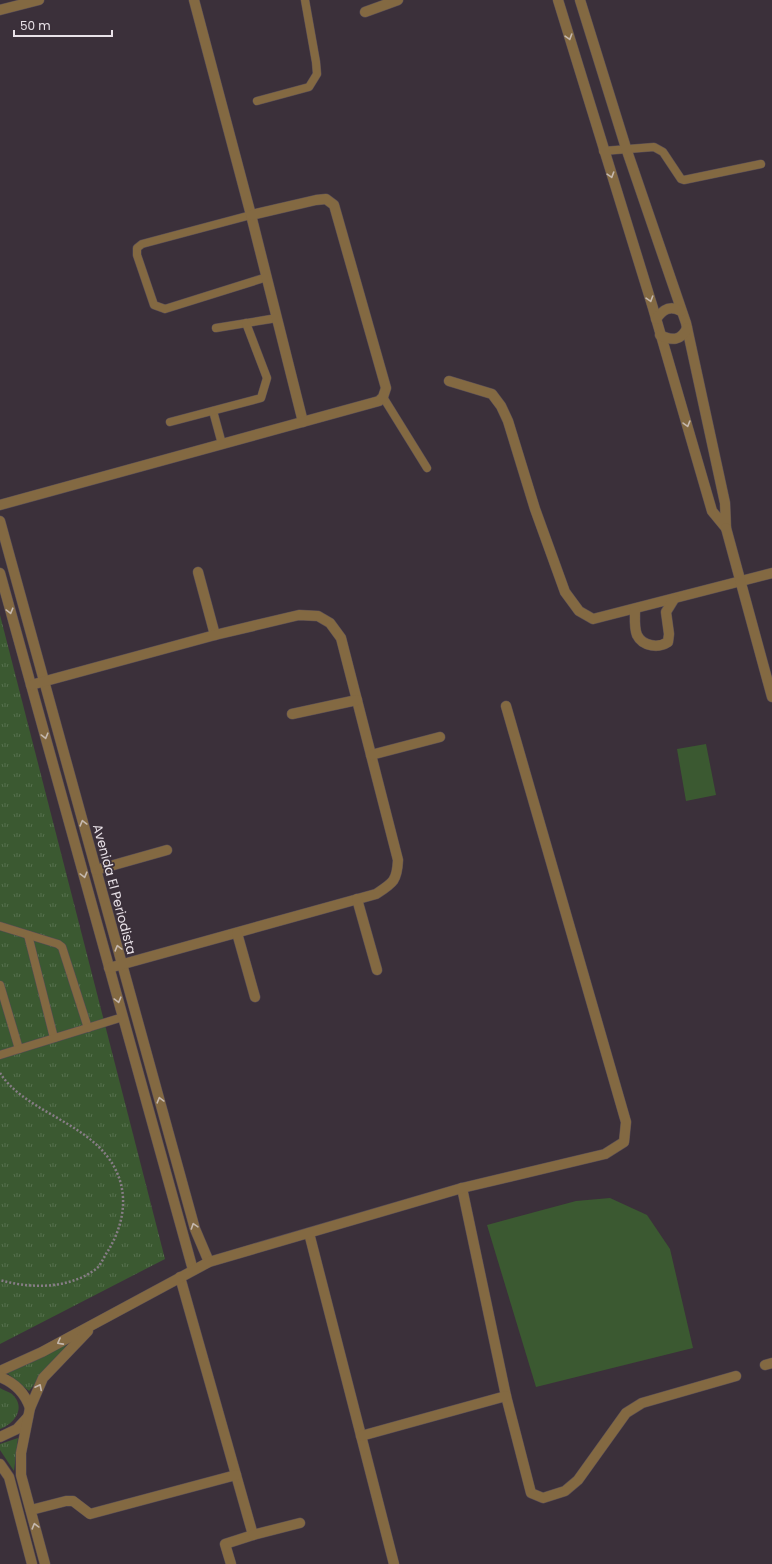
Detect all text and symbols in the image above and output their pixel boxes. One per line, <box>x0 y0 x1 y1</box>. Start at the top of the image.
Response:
scale bar <box>14 12 112 38</box>
text: 50 m <box>20 17 51 34</box>
one-way arrow <box>564 34 573 41</box>
one-way arrow <box>606 171 615 178</box>
one-way arrow <box>645 295 654 302</box>
one-way arrow <box>682 420 691 427</box>
one-way arrow <box>6 608 14 614</box>
one-way arrow <box>40 733 49 740</box>
one-way arrow <box>79 819 88 826</box>
street label: Avenida El Periodista <box>88 822 141 956</box>
one-way arrow <box>79 872 87 878</box>
one-way arrow <box>114 945 123 952</box>
one-way arrow <box>113 997 122 1004</box>
one-way arrow <box>156 1097 165 1104</box>
one-way arrow <box>191 1222 199 1229</box>
one-way arrow <box>57 1337 65 1344</box>
one-way arrow <box>34 1384 42 1391</box>
one-way arrow <box>31 1523 40 1530</box>

